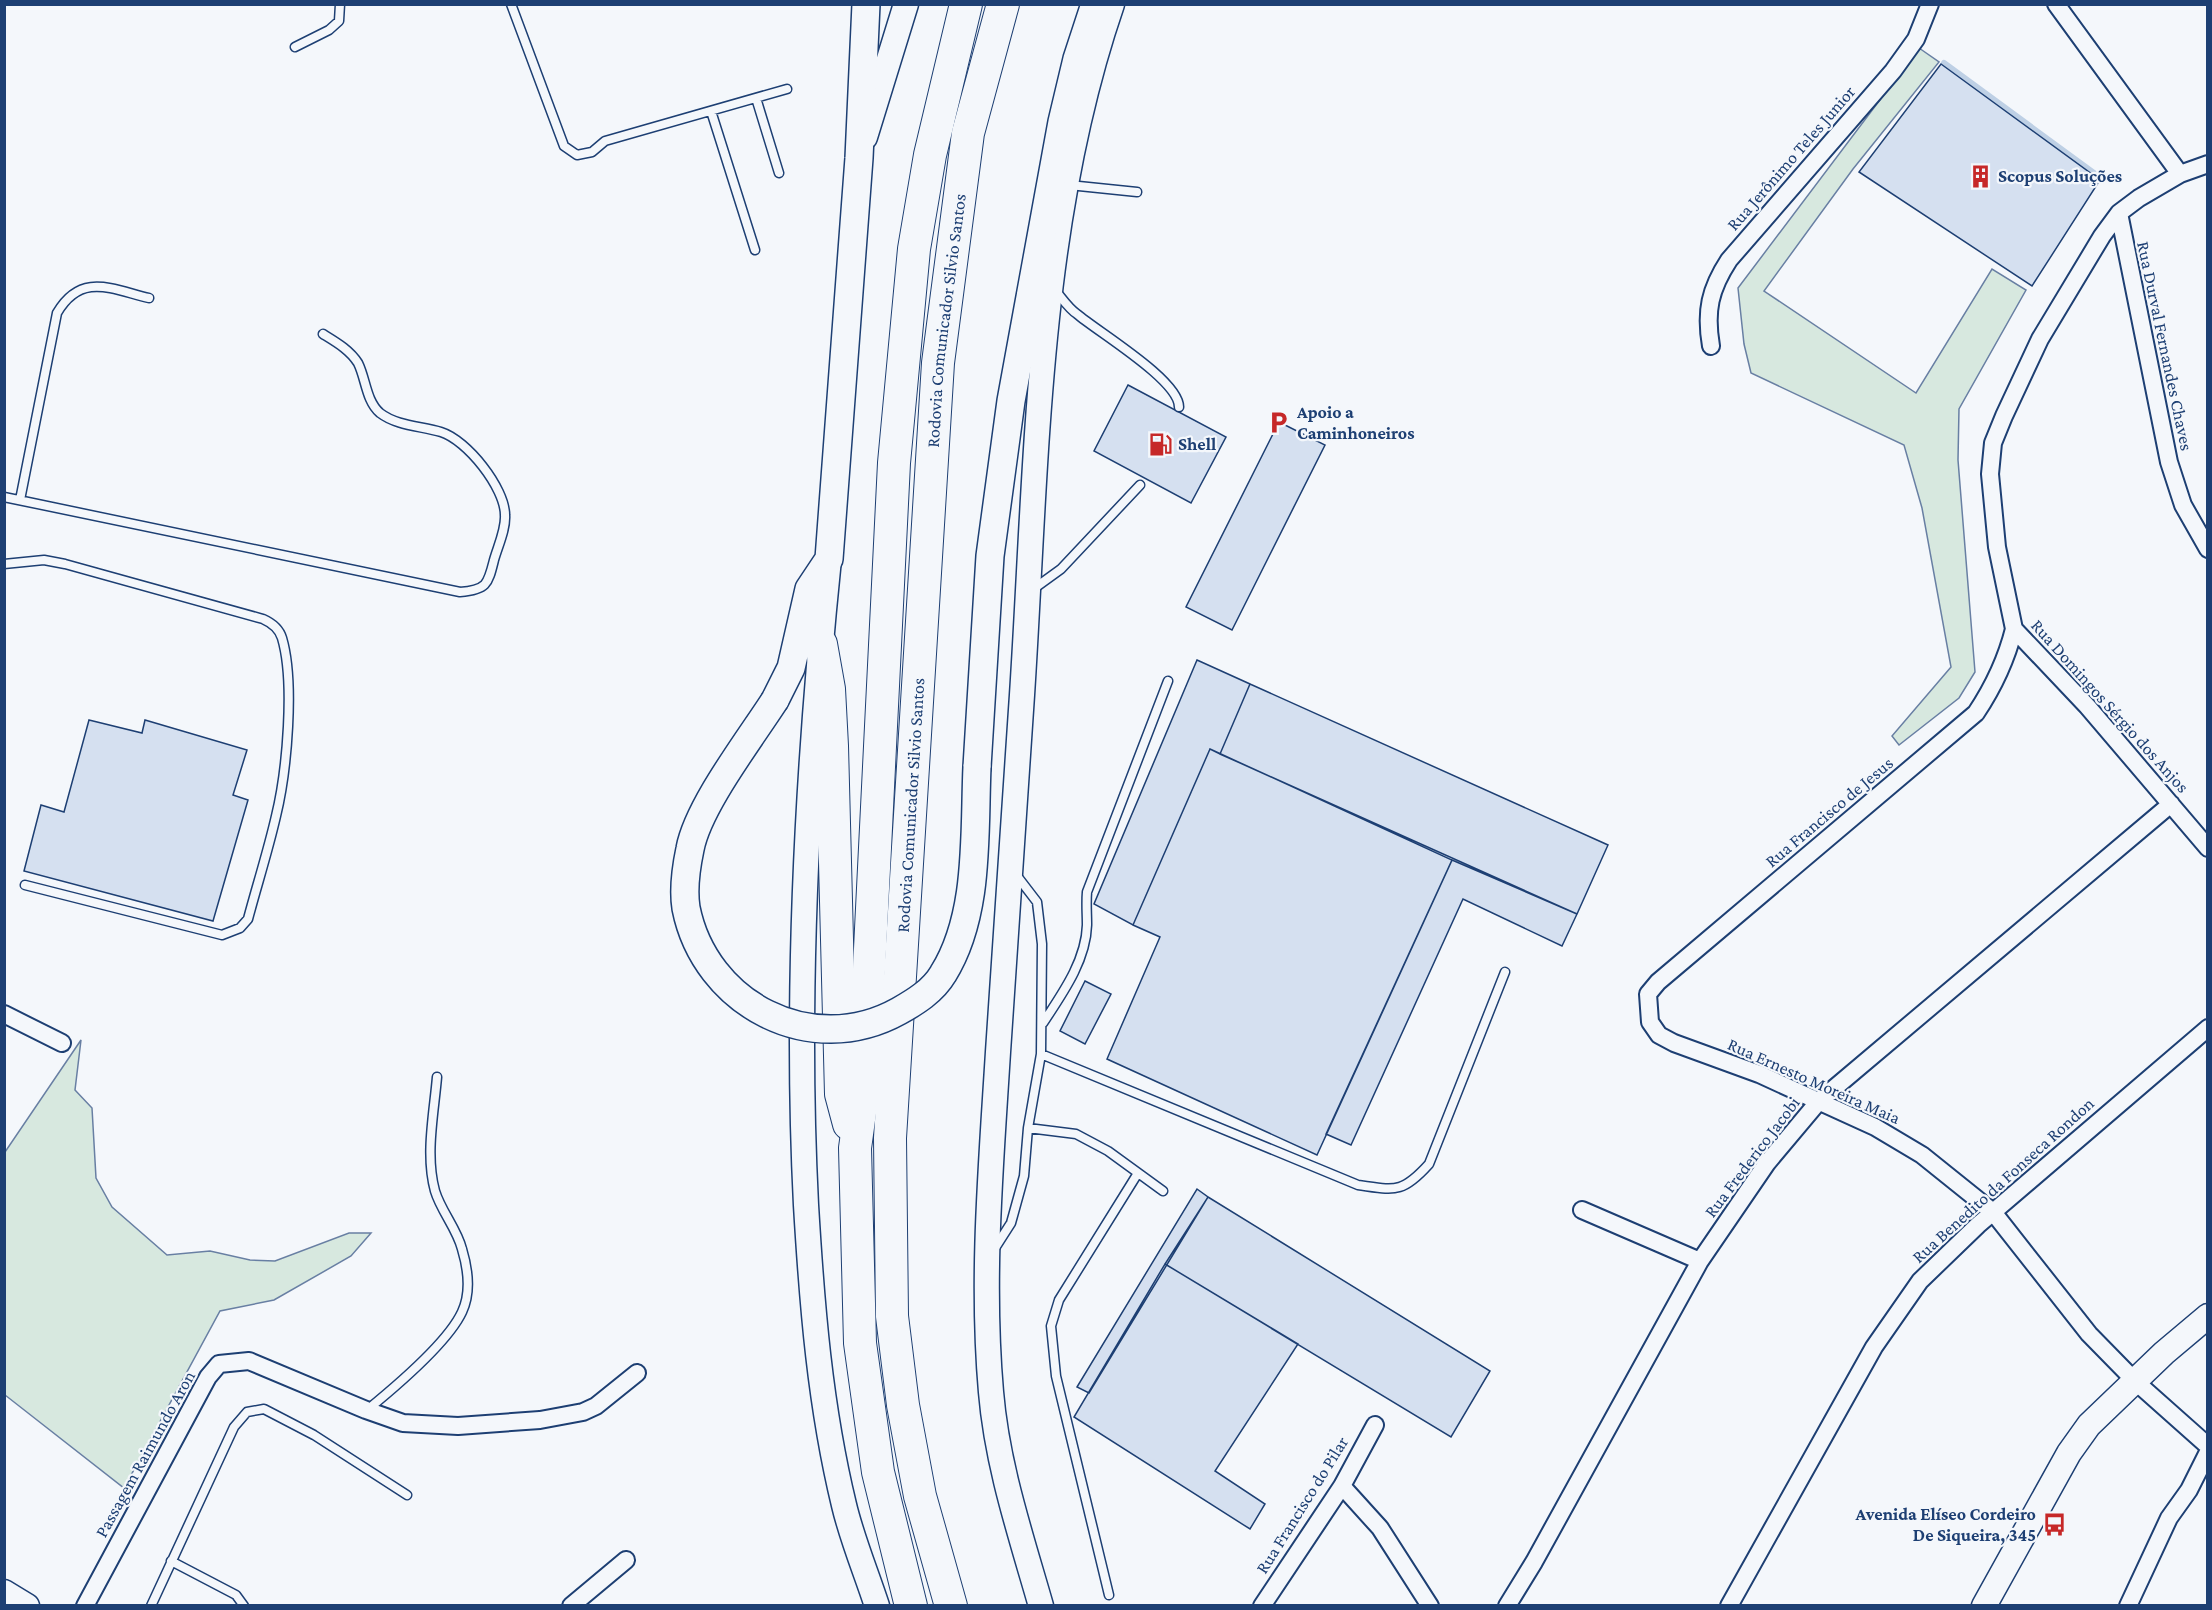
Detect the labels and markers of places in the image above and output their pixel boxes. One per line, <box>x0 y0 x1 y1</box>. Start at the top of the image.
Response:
building icon: Scopus Soluções <box>1967 163 1993 189</box>
place label: Scopus Soluções <box>1998 166 2122 186</box>
place label: Apoio a Caminhoneiros <box>1296 402 1414 443</box>
parking icon: Apoio a Caminhoneiros <box>1266 409 1292 435</box>
fuel station icon: Shell <box>1147 431 1173 457</box>
place label: Shell <box>1178 434 1216 454</box>
place label: Avenida Elíseo Cordeiro De Siqueira, 345 <box>1855 1504 2036 1545</box>
bus stop icon: Avenida Elíseo Cordeiro De Siqueira, 345 <box>2041 1511 2067 1537</box>

